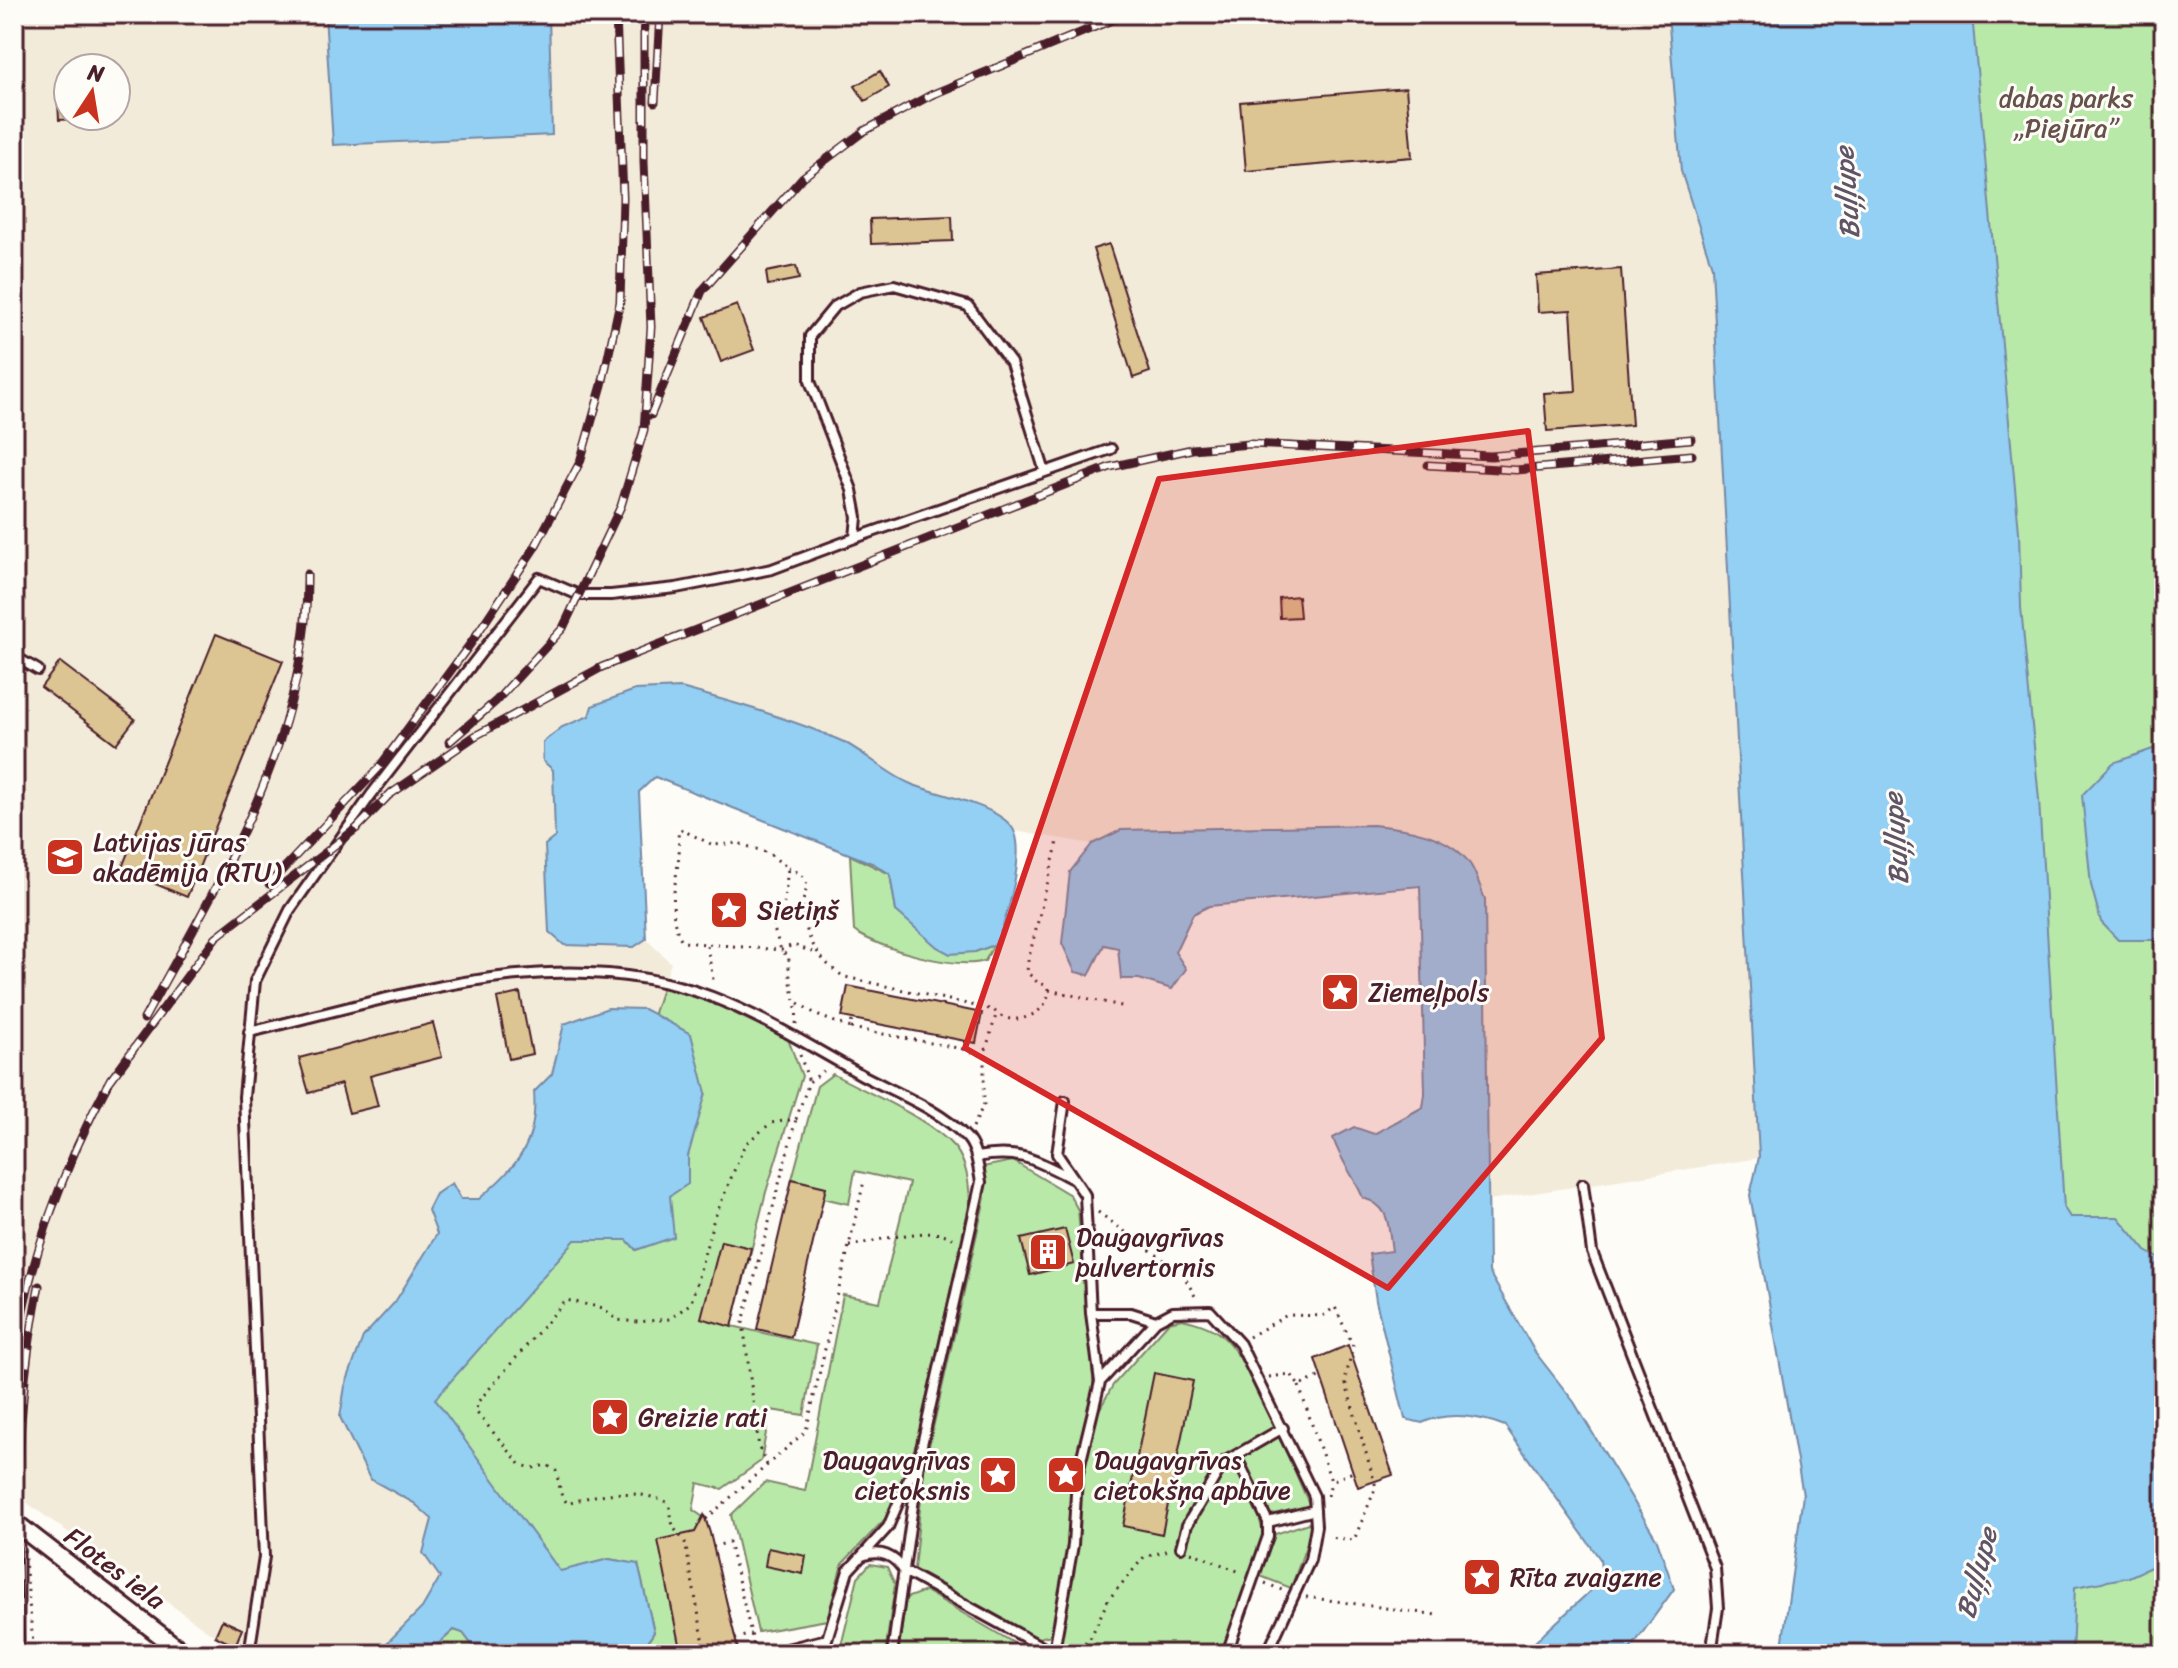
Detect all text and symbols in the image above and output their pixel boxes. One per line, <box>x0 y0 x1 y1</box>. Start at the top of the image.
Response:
north arrow <box>52 52 132 132</box>
text: N <box>84 52 108 94</box>
park label: dabas parks „Piejūra” <box>1999 75 2134 151</box>
water label: Buļļupe <box>1819 143 1874 241</box>
water label: Buļļupe <box>1868 789 1923 887</box>
place label: Latvijas jūras akadēmija (RTU) <box>93 819 282 895</box>
school or university icon: Latvijas jūras akadēmija (RTU) <box>44 836 86 878</box>
place label: Sietiņš <box>757 887 840 933</box>
place icon: Sietiņš <box>708 889 750 931</box>
place label: Ziemeļpols <box>1368 969 1490 1015</box>
place icon: Ziemeļpols <box>1319 971 1361 1013</box>
place label: Daugavgrīvas pulvertornis <box>1075 1214 1224 1290</box>
building icon: Daugavgrīvas pulvertornis <box>1027 1231 1069 1273</box>
place label: Greizie rati <box>638 1394 768 1440</box>
place icon: Greizie rati <box>589 1396 631 1438</box>
place label: Daugavgrīvas cietoksnis <box>822 1437 970 1513</box>
place label: Daugavgrīvas cietokšņa apbūve <box>1094 1437 1291 1513</box>
place icon: Daugavgrīvas cietoksnis <box>977 1454 1019 1496</box>
place icon: Daugavgrīvas cietokšņa apbūve <box>1045 1454 1087 1496</box>
street label: Flotes iela <box>54 1514 177 1622</box>
water label: Buļļupe <box>1941 1520 2013 1624</box>
place label: Rīta zvaigzne <box>1510 1554 1662 1600</box>
place icon: Rīta zvaigzne <box>1461 1556 1503 1598</box>

